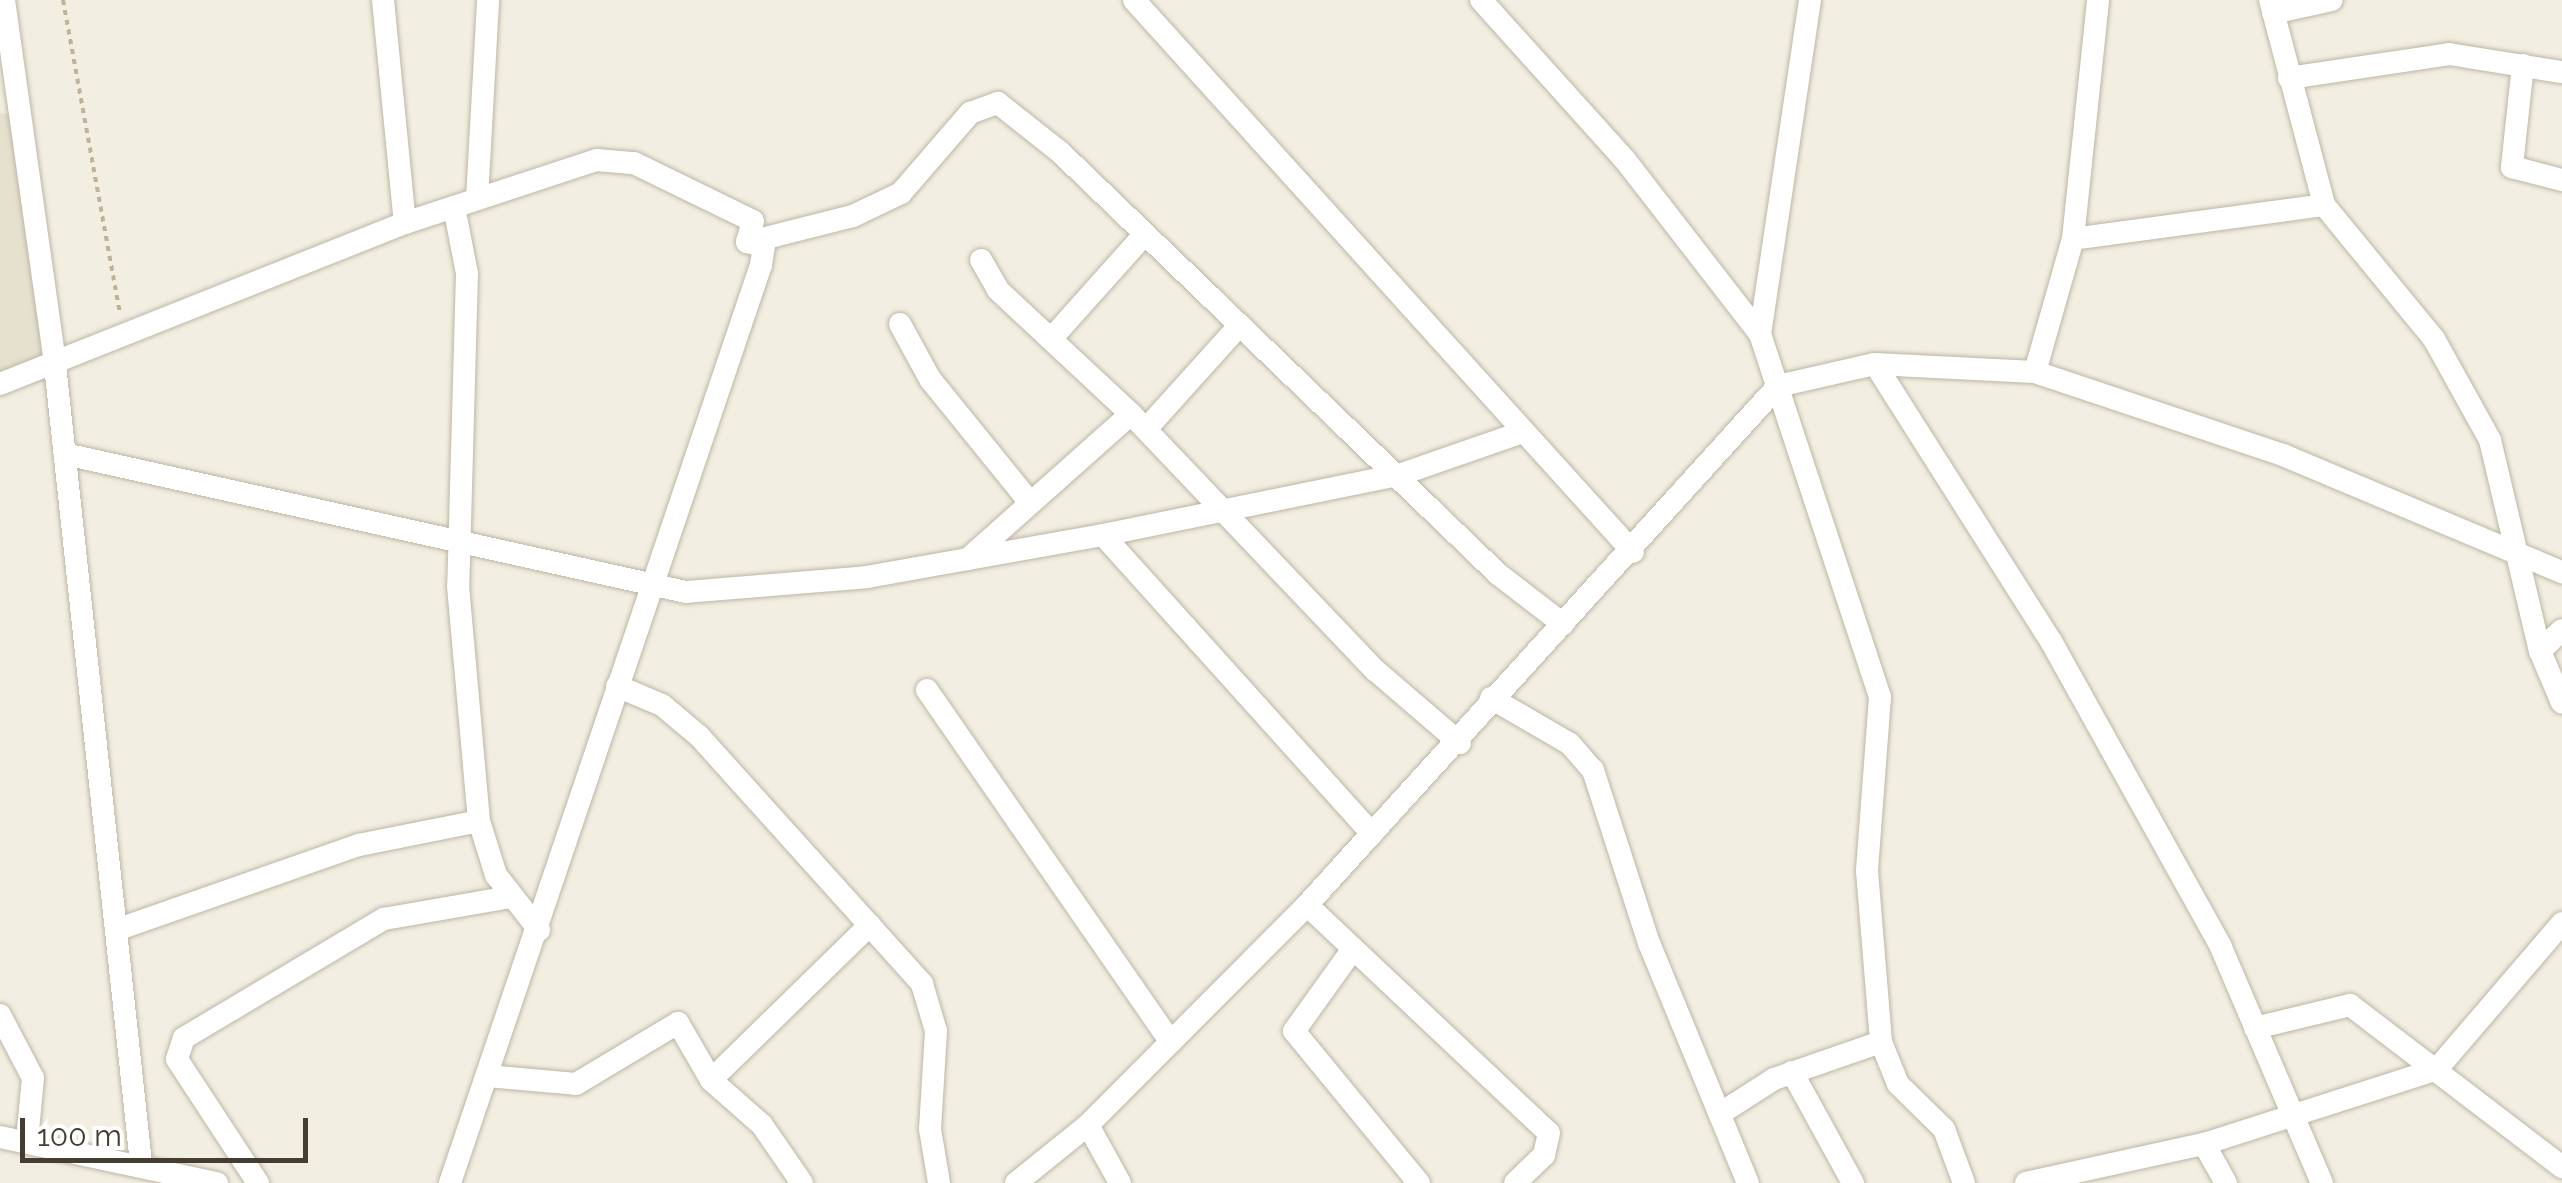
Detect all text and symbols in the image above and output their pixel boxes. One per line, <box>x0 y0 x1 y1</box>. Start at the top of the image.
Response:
scale bar <box>25 1098 312 1160</box>
text: 100 m <box>37 1118 122 1153</box>

